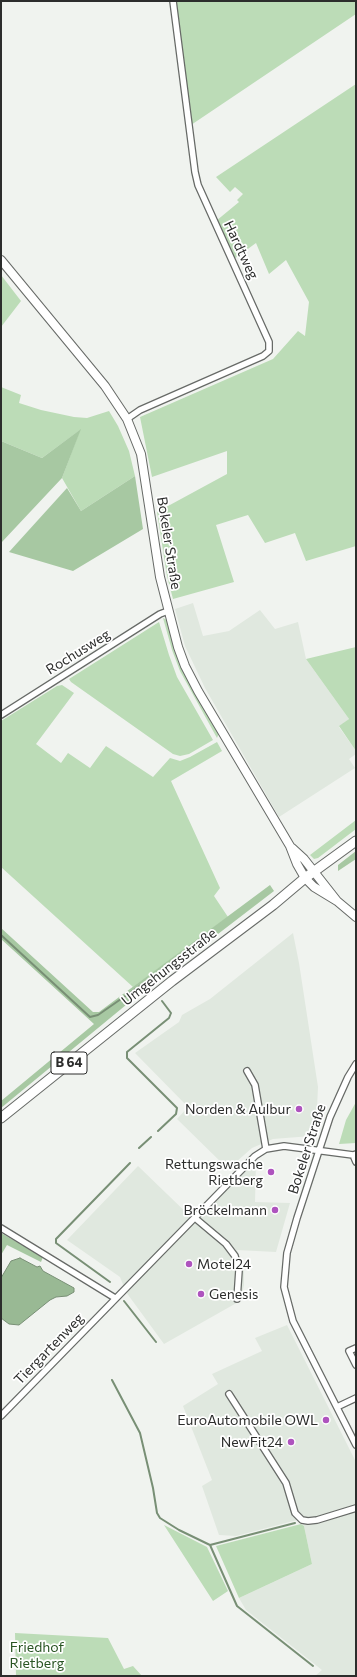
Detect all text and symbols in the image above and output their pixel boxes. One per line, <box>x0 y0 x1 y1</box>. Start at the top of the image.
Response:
street label: Hardtweg <box>220 218 262 282</box>
street label: Bokeler Straße <box>153 495 185 591</box>
street label: Rochusweg <box>43 626 113 678</box>
street label: Umgehungsstraße <box>118 925 220 1009</box>
road number: B 64 <box>51 1052 87 1074</box>
place label: Norden & Aulbur <box>185 1101 291 1117</box>
street label: Bokeler Straße <box>285 1102 329 1196</box>
marker: Norden & Aulbur <box>294 1104 304 1114</box>
place label: Rettungswache Rietberg <box>165 1156 263 1188</box>
marker: Rettungswache Rietberg <box>266 1167 276 1177</box>
place label: Bröckelmann <box>184 1202 267 1218</box>
marker: Bröckelmann <box>270 1205 280 1215</box>
place label: Motel24 <box>197 1256 251 1272</box>
marker: Motel24 <box>184 1259 194 1269</box>
place label: Genesis <box>209 1286 258 1302</box>
marker: Genesis <box>196 1289 206 1299</box>
street label: Tiergartenweg <box>11 1310 87 1388</box>
place label: EuroAutomobile OWL <box>177 1412 318 1428</box>
marker: EuroAutomobile OWL <box>321 1415 331 1425</box>
place label: NewFit24 <box>221 1434 283 1450</box>
marker: NewFit24 <box>286 1437 296 1447</box>
park label: Friedhof Rietberg <box>10 1639 64 1672</box>

